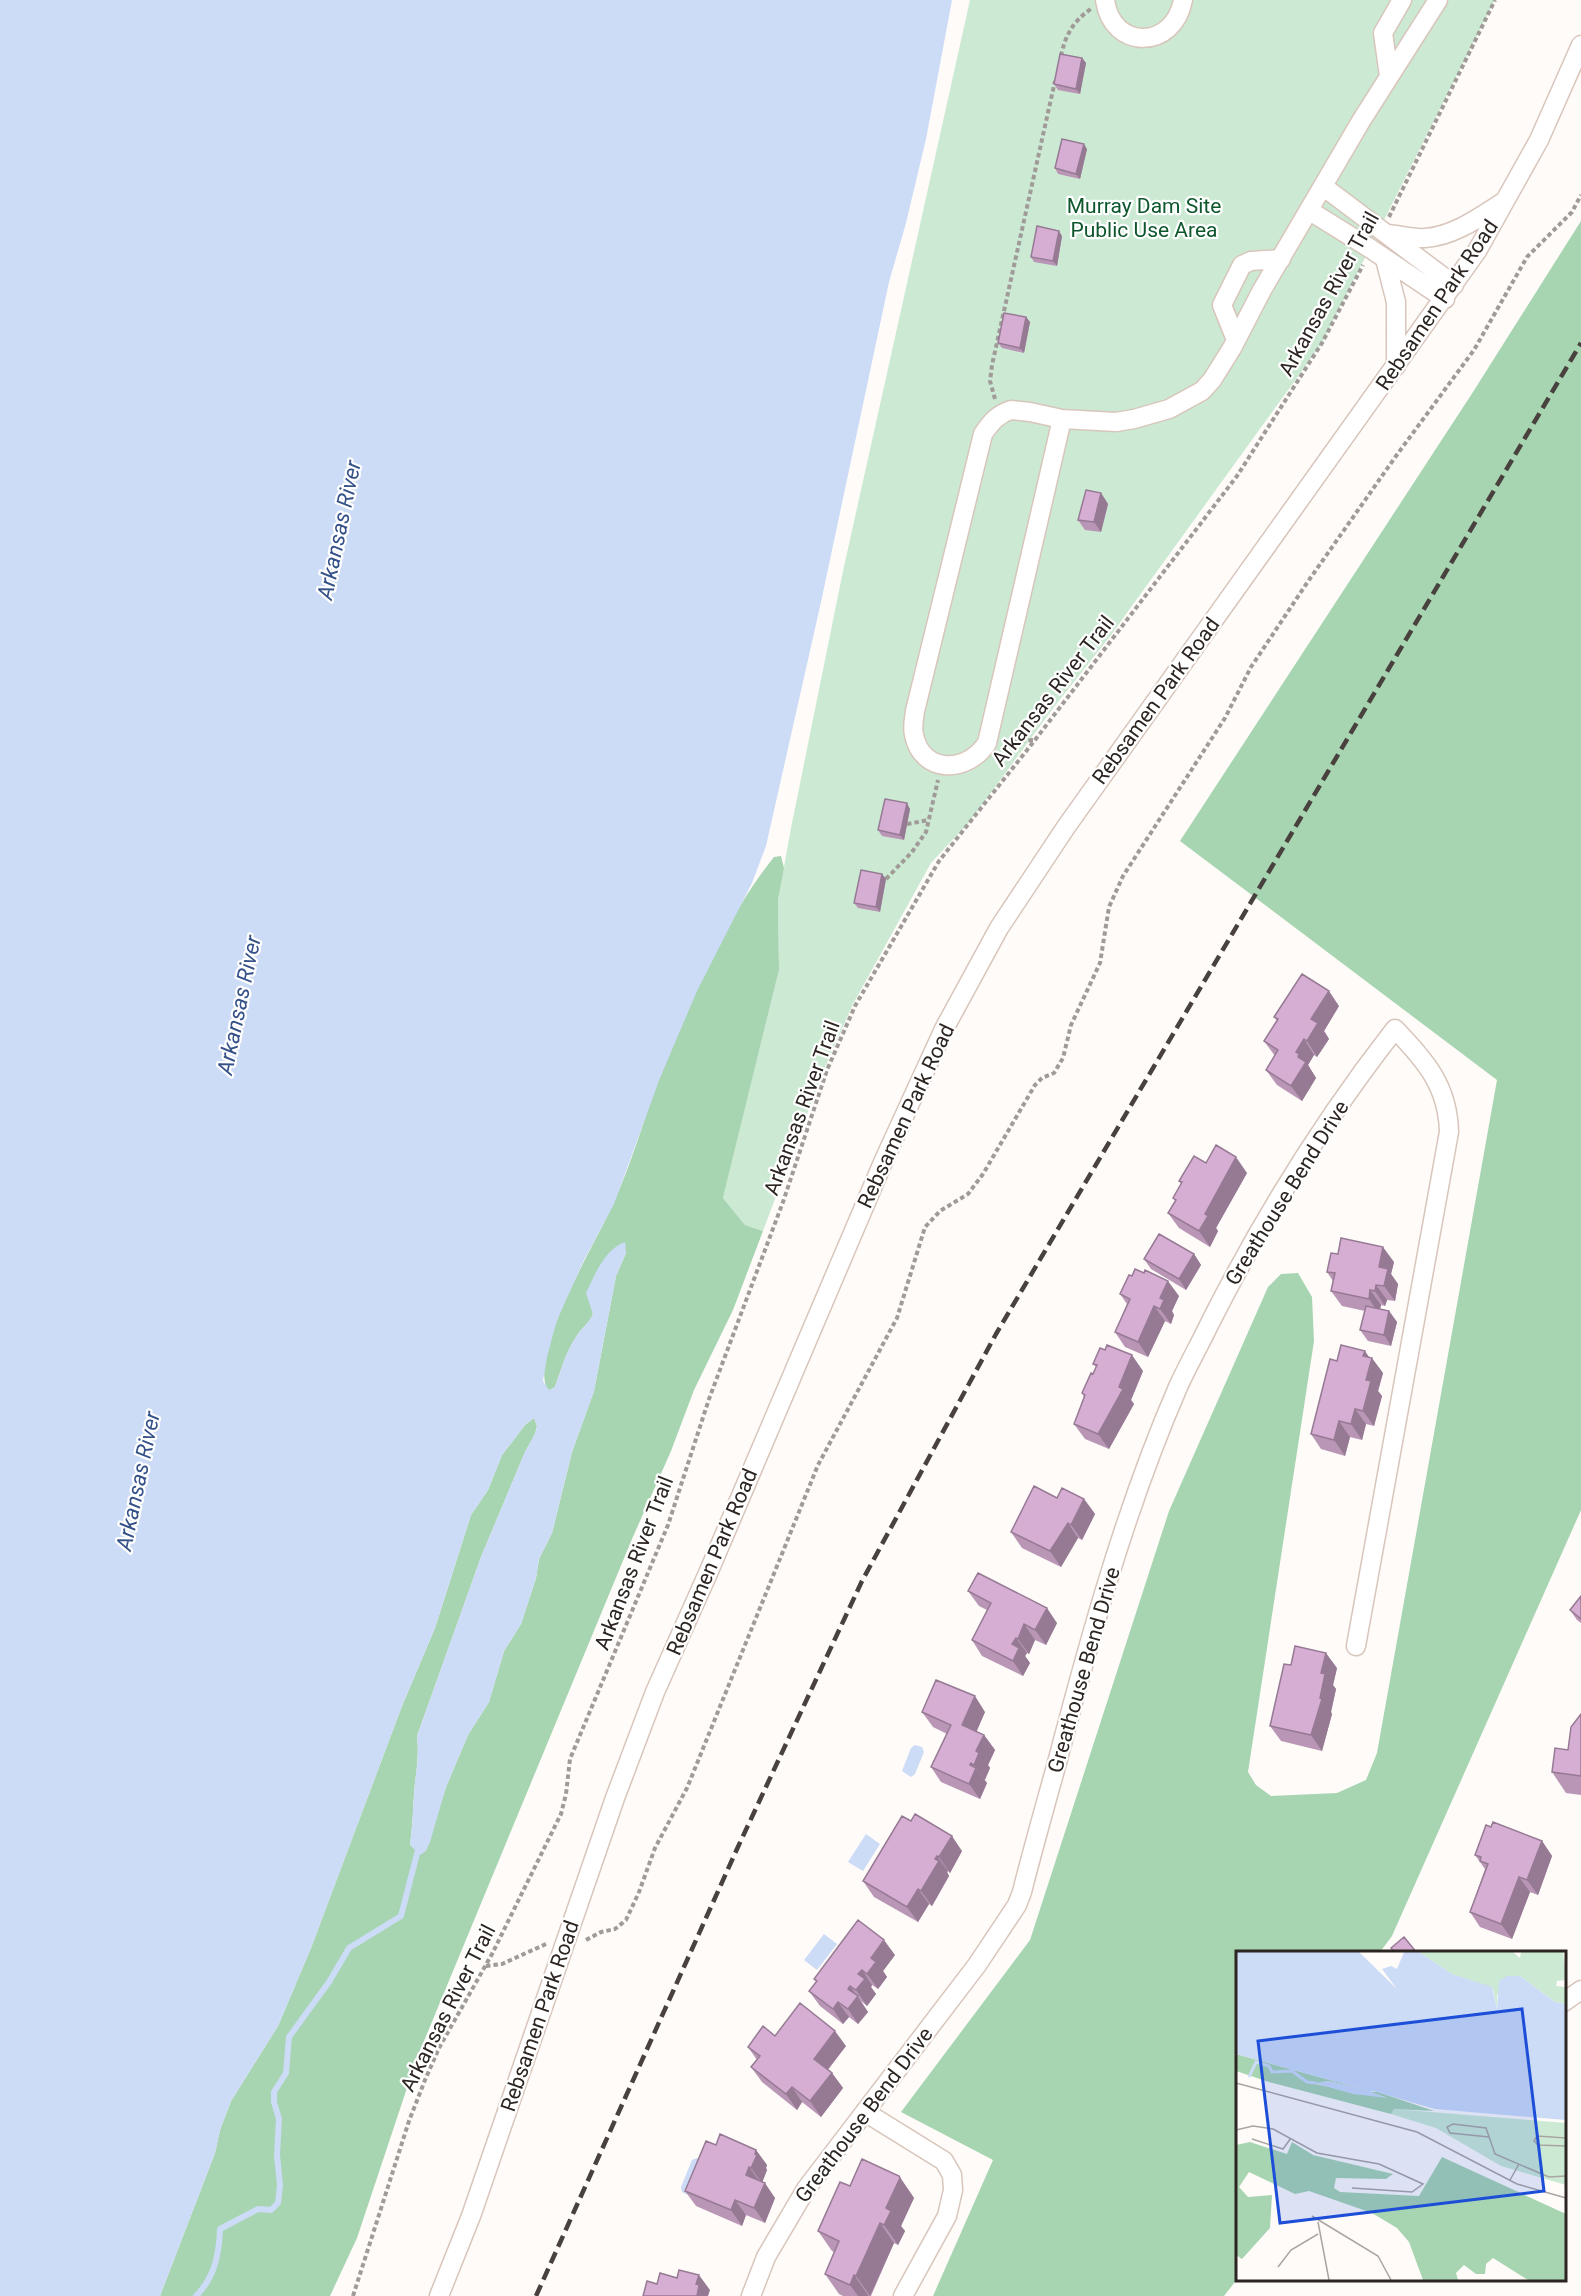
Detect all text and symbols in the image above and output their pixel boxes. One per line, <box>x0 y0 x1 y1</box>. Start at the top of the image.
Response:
park label: Murray Dam Site Public Use Area <box>1067 194 1221 242</box>
street label: Arkansas River Trail <box>1274 208 1384 380</box>
street label: Rebsamen Park Road <box>1371 215 1503 395</box>
water label: Arkansas River <box>312 457 366 603</box>
street label: Arkansas River Trail <box>987 611 1119 771</box>
street label: Rebsamen Park Road <box>1087 613 1225 789</box>
water label: Arkansas River <box>212 932 266 1078</box>
street label: Arkansas River Trail <box>759 1017 845 1199</box>
street label: Rebsamen Park Road <box>853 1020 959 1212</box>
street label: Greathouse Bend Drive <box>1220 1096 1354 1290</box>
water label: Arkansas River <box>111 1408 165 1554</box>
street label: Rebsamen Park Road <box>662 1465 762 1659</box>
street label: Arkansas River Trail <box>590 1473 678 1653</box>
street label: Greathouse Bend Drive <box>1043 1564 1125 1776</box>
street label: Rebsamen Park Road <box>496 1917 584 2115</box>
street label: Arkansas River Trail <box>396 1921 500 2095</box>
inset map <box>1236 1951 1566 2281</box>
street label: Greathouse Bend Drive <box>790 2023 938 2207</box>

